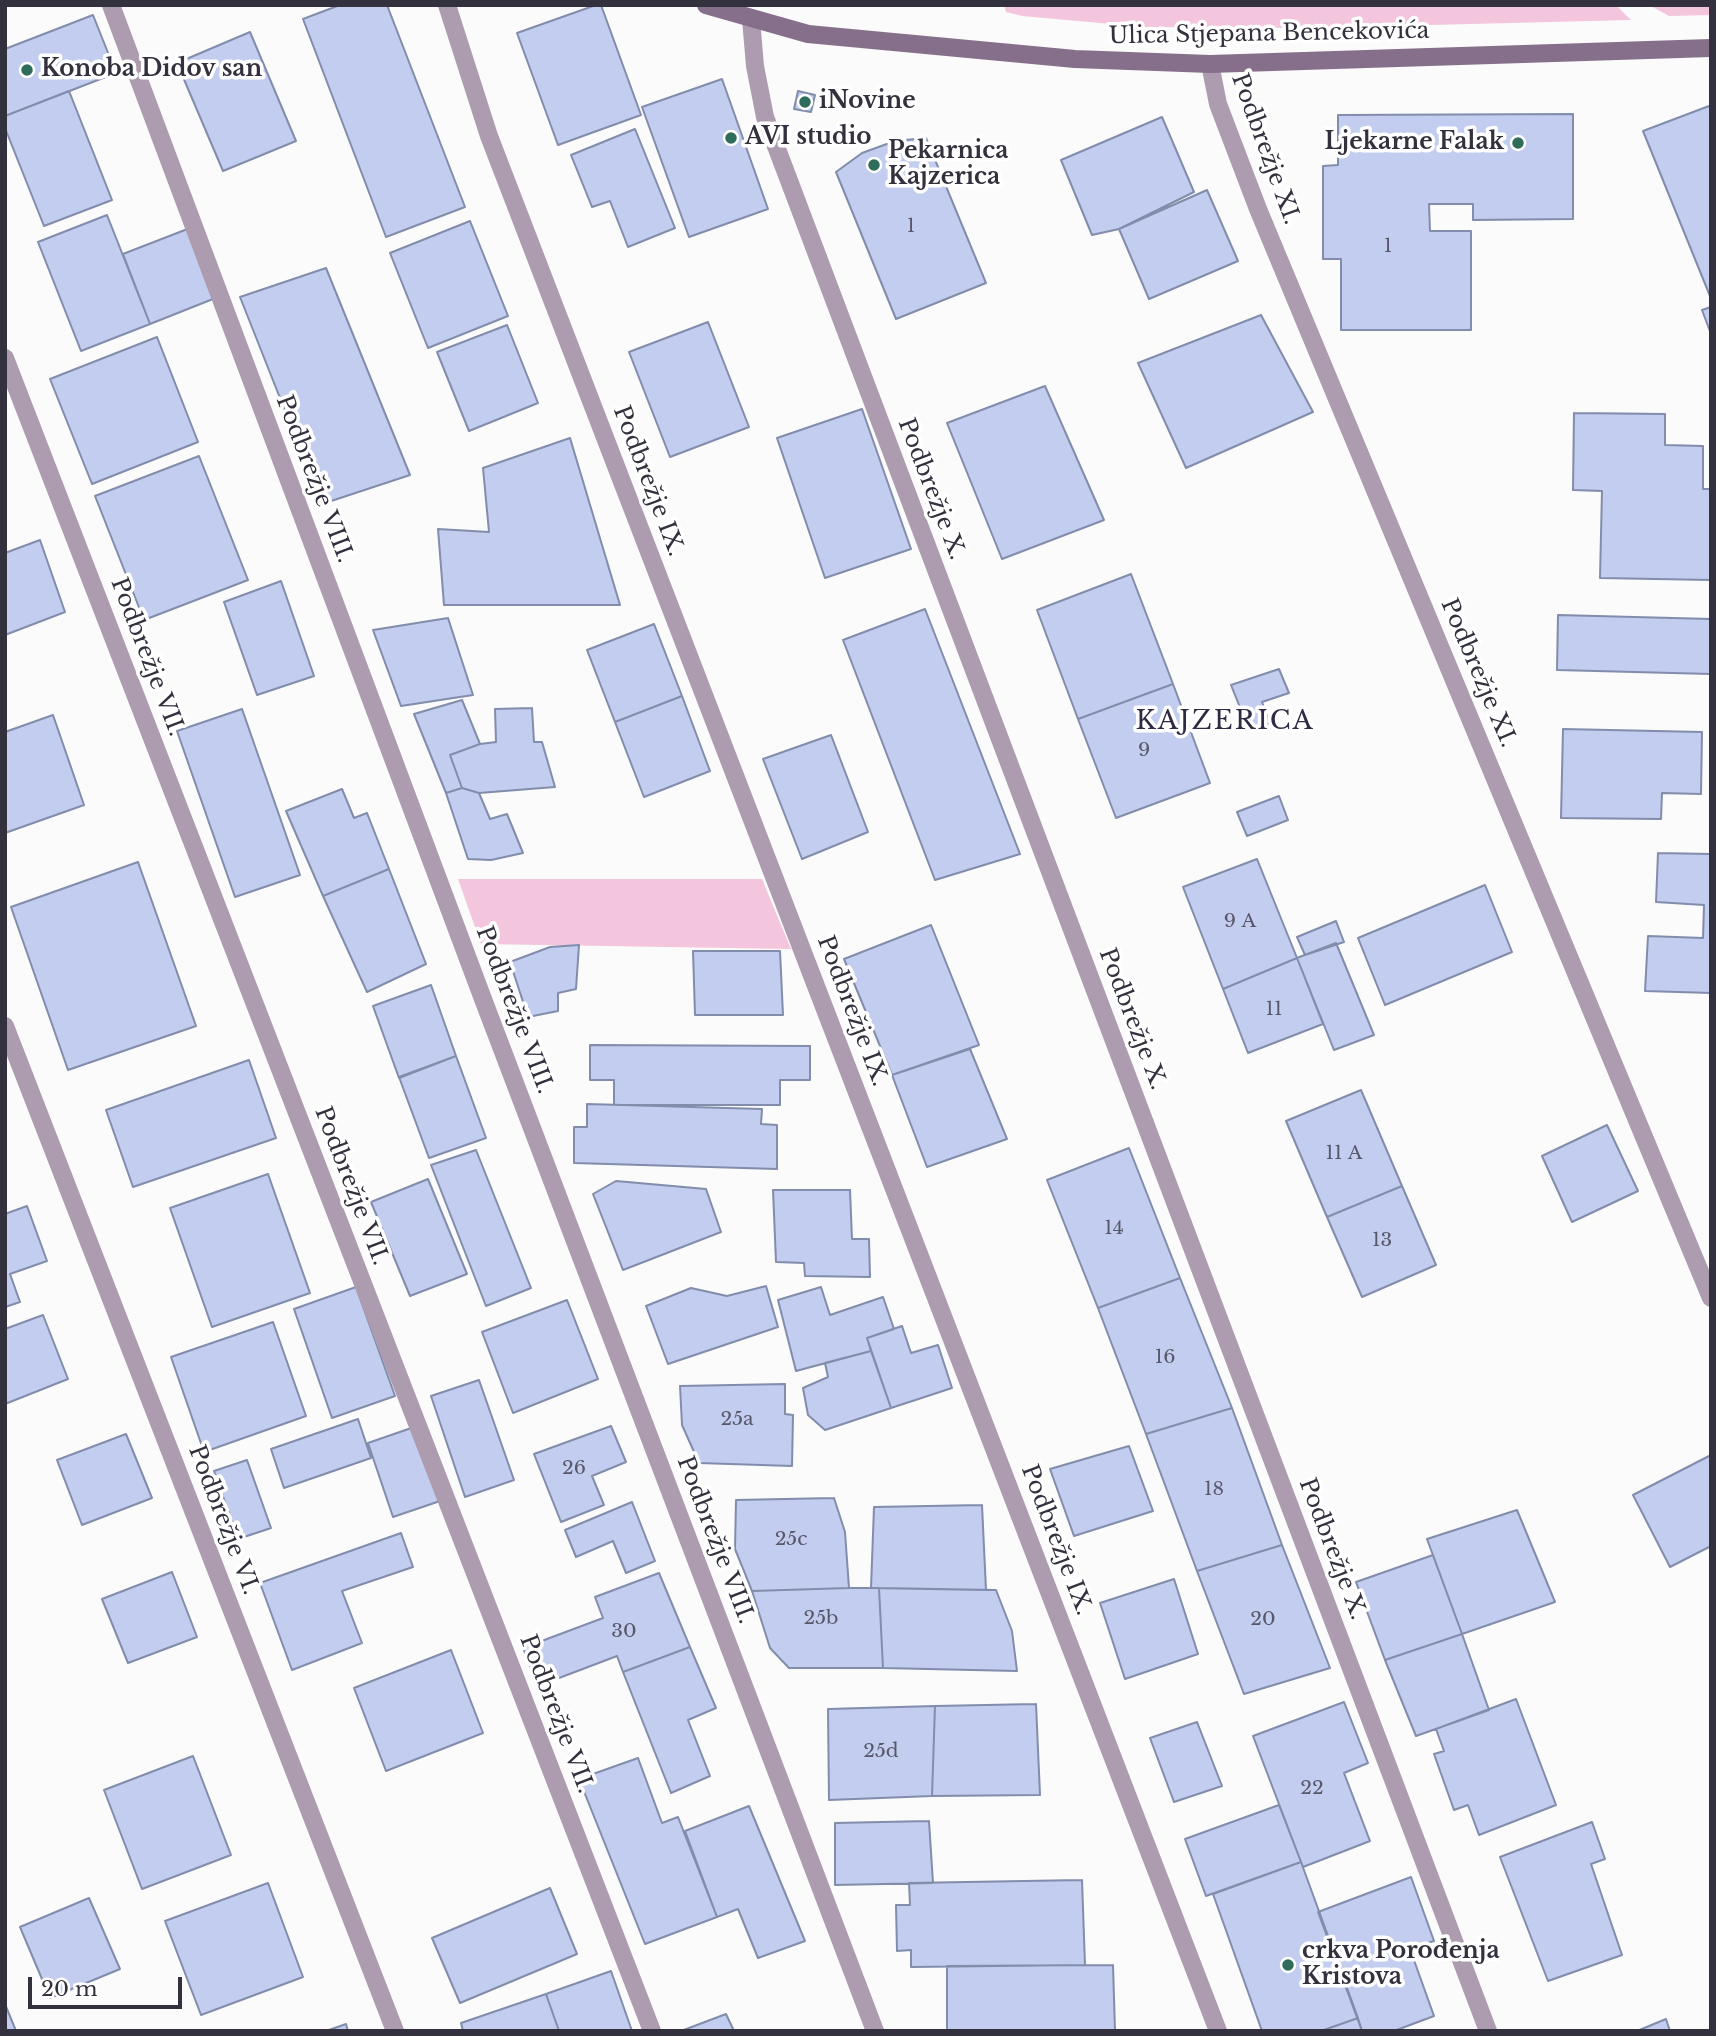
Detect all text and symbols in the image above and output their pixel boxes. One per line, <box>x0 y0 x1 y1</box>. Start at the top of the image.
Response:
street label: Ulica Stjepana Bencekovića <box>1108 17 1430 51</box>
place label: Konoba Didov san <box>41 56 262 84</box>
marker: Konoba Didov san <box>19 62 35 78</box>
street label: Podbrežje XI. <box>1225 70 1305 228</box>
place label: iNovine <box>819 88 916 116</box>
marker: iNovine <box>797 94 813 110</box>
place label: AVI studio <box>745 124 871 152</box>
place label: Ljekarne Falak <box>1324 129 1504 157</box>
marker: AVI studio <box>723 130 739 146</box>
marker: Ljekarne Falak <box>1510 135 1526 151</box>
place label: Pekarnica Kajzerica <box>888 138 1008 192</box>
marker: Pekarnica Kajzerica <box>866 157 882 173</box>
house number: 1 <box>907 216 915 238</box>
house number: 1 <box>1384 236 1392 258</box>
street label: Podbrežje VIII. <box>269 391 359 567</box>
street label: Podbrežje IX. <box>607 402 689 560</box>
street label: Podbrežje X. <box>891 414 971 564</box>
street label: Podbrežje VII. <box>104 574 190 740</box>
street label: Podbrežje XI. <box>1434 595 1522 751</box>
district label: KAJZERICA <box>1137 706 1313 738</box>
house number: 9 <box>1138 740 1150 762</box>
house number: 9 A <box>1224 911 1256 933</box>
street label: Podbrežje VIII. <box>469 922 559 1098</box>
street label: Podbrežje IX. <box>811 932 893 1090</box>
street label: Podbrežje X. <box>1092 944 1172 1094</box>
house number: 11 <box>1266 999 1282 1021</box>
street label: Podbrežje VII. <box>308 1103 394 1269</box>
house number: 11 A <box>1325 1143 1363 1165</box>
house number: 14 <box>1104 1218 1124 1240</box>
house number: 13 <box>1372 1230 1392 1252</box>
house number: 16 <box>1155 1347 1175 1369</box>
house number: 25a <box>720 1409 754 1431</box>
street label: Podbrežje VI. <box>182 1441 264 1599</box>
street label: Podbrežje VIII. <box>670 1452 760 1628</box>
house number: 26 <box>562 1458 586 1480</box>
street label: Podbrežje IX. <box>1015 1461 1097 1619</box>
street label: Podbrežje X. <box>1292 1474 1372 1624</box>
house number: 18 <box>1204 1479 1224 1501</box>
house number: 25c <box>775 1529 807 1551</box>
house number: 25b <box>804 1608 838 1630</box>
house number: 20 <box>1250 1609 1276 1631</box>
house number: 30 <box>611 1621 637 1643</box>
street label: Podbrežje VII. <box>513 1631 599 1797</box>
house number: 25d <box>863 1741 899 1763</box>
house number: 22 <box>1300 1778 1324 1800</box>
place label: crkva Porođenja Kristova <box>1302 1938 1500 1992</box>
marker: crkva Porođenja Kristova <box>1280 1957 1296 1973</box>
scale bar <box>32 1962 186 2006</box>
text: 20 m <box>41 1976 98 2002</box>

